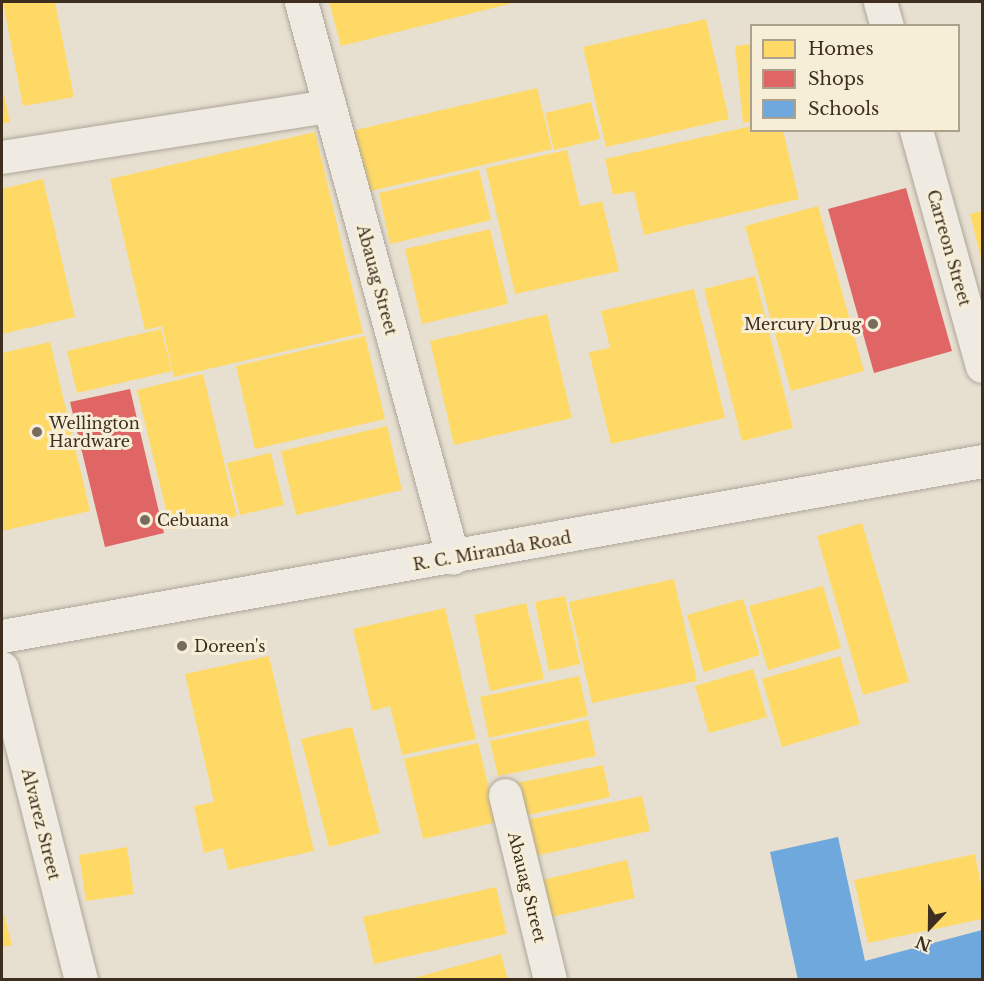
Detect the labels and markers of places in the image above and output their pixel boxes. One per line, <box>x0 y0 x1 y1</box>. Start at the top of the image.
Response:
place label: Mercury Drug <box>744 314 861 334</box>
marker: Mercury Drug <box>866 317 880 331</box>
place label: Wellington Hardware <box>49 413 140 451</box>
marker: Wellington Hardware <box>30 425 44 439</box>
place label: Cebuana <box>157 510 229 530</box>
marker: Cebuana <box>138 513 152 527</box>
place label: Doreen's <box>194 636 266 656</box>
marker: Doreen's <box>175 639 189 653</box>

